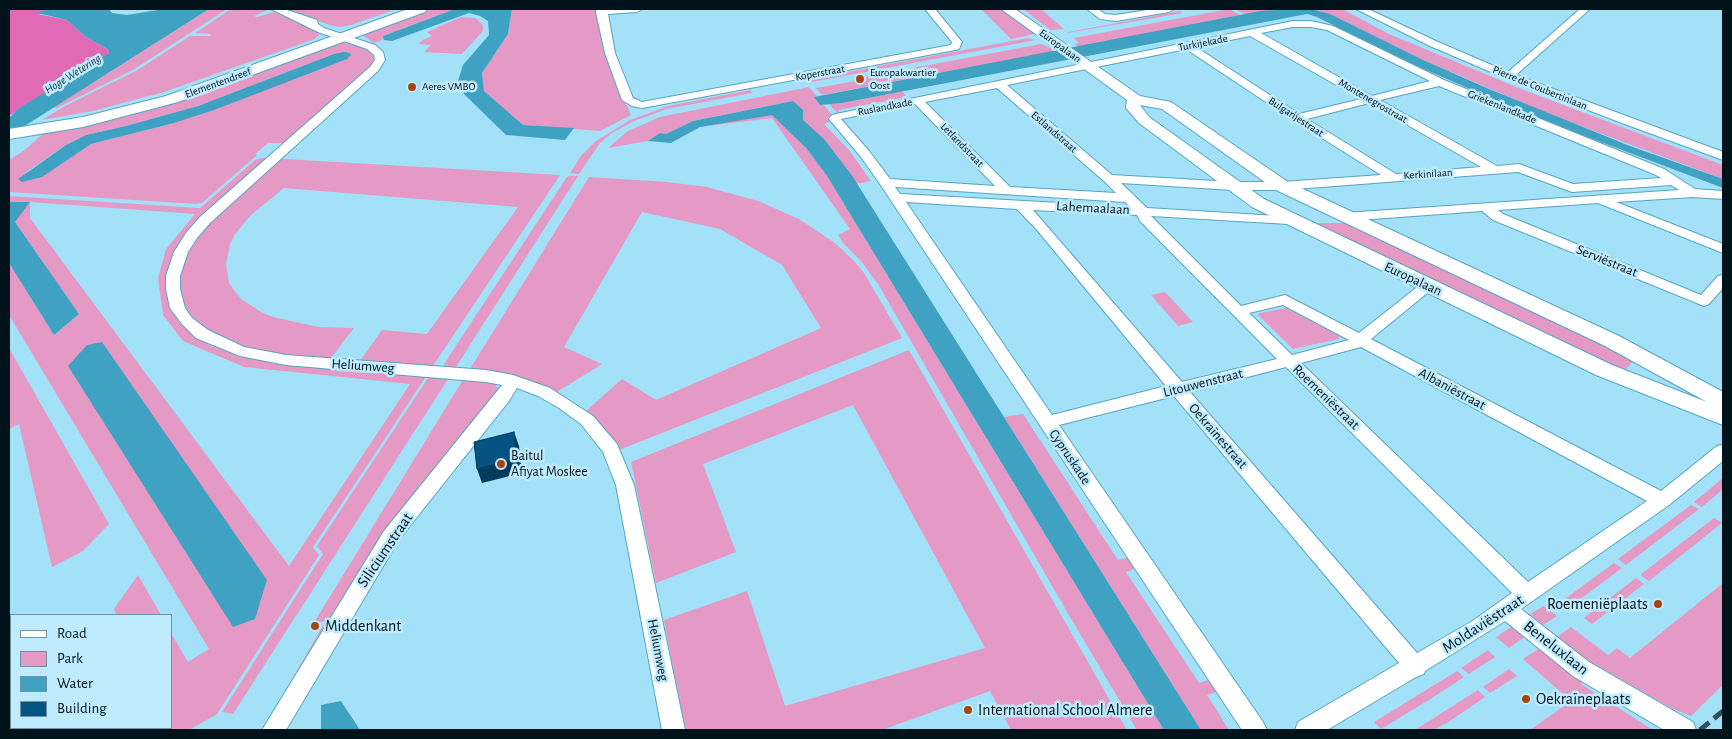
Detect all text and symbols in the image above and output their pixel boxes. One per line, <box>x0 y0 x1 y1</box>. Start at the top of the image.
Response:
street label: Europalaan <box>1036 26 1084 66</box>
street label: Turkijekade <box>1177 32 1229 54</box>
water label: Hoge Wetering <box>42 51 104 97</box>
street label: Koperstraat <box>794 62 846 84</box>
street label: Pierre de Coubertinlaan <box>1491 63 1589 113</box>
street label: Elementendreef <box>183 65 253 101</box>
place label: Europakwartier Oost <box>870 66 936 92</box>
marker: Europakwartier Oost <box>854 73 866 85</box>
street label: Montenegrostraat <box>1336 76 1410 126</box>
place label: Aeres VMBO <box>422 80 475 94</box>
marker: Aeres VMBO <box>406 81 418 93</box>
street label: Griekenlandkade <box>1466 87 1538 127</box>
street label: Bulgarijestraat <box>1266 94 1326 140</box>
street label: Ruslandkade <box>857 95 913 119</box>
street label: Estlandstraat <box>1028 108 1080 156</box>
street label: Letlandstraat <box>938 120 986 170</box>
street label: Kerkinilaan <box>1403 166 1453 182</box>
street label: Lahemaalaan <box>1056 198 1130 218</box>
street label: Serviëstraat <box>1574 241 1640 281</box>
street label: Europalaan <box>1381 258 1445 300</box>
street label: Heliumweg <box>331 355 395 377</box>
street label: Roemeniëstraat <box>1289 361 1363 433</box>
street label: Albaniëstraat <box>1416 364 1488 414</box>
street label: Litouwenstraat <box>1161 365 1245 401</box>
street label: Oekraïnestraat <box>1185 400 1251 472</box>
street label: Cypruskade <box>1045 426 1095 488</box>
place label: Baitul Afiyat Moskee <box>511 448 588 481</box>
marker: Baitul Afiyat Moskee <box>495 458 507 470</box>
street label: Siliciumstraat <box>353 509 417 591</box>
street label: Moldaviëstraat <box>1439 590 1527 658</box>
place label: Roemeniëplaats <box>1547 594 1648 614</box>
marker: Roemeniëplaats <box>1652 598 1664 610</box>
legend <box>10 614 172 729</box>
place label: Middenkant <box>325 616 401 636</box>
street label: Beneluxlaan <box>1520 617 1592 679</box>
street label: Heliumweg <box>644 618 672 682</box>
marker: Middenkant <box>309 620 321 632</box>
text: Road <box>57 626 87 641</box>
text: Park <box>57 651 83 666</box>
text: Water <box>57 676 93 691</box>
place label: Oekraïneplaats <box>1536 689 1631 709</box>
marker: Oekraïneplaats <box>1520 693 1532 705</box>
place label: International School Almere <box>978 700 1152 720</box>
text: Building <box>57 701 107 716</box>
marker: International School Almere <box>962 704 974 716</box>

